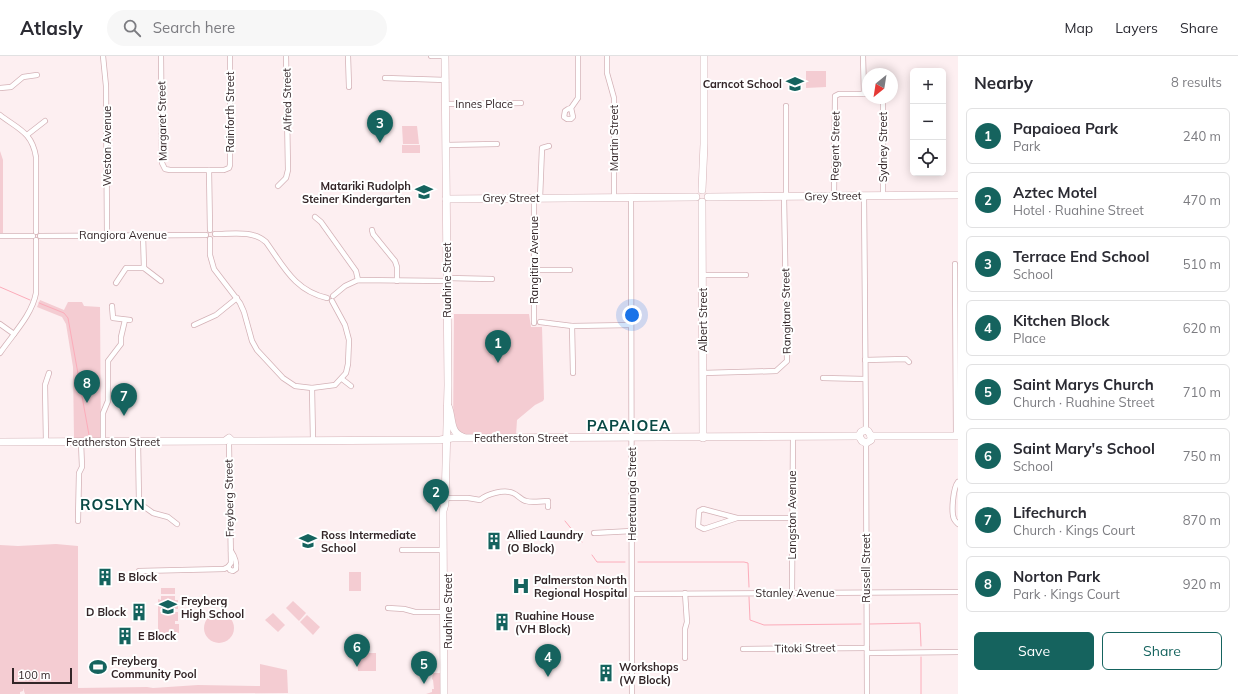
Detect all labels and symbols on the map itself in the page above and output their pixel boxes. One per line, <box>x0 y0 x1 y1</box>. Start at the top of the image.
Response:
street label: Alfred Street <box>279 68 295 132</box>
north arrow <box>862 68 898 104</box>
street label: Rainforth Street <box>223 71 237 152</box>
school or university icon: Carncot School <box>785 74 805 94</box>
place label: Carncot School <box>703 77 782 91</box>
street label: Margaret Street <box>154 81 170 161</box>
street label: Innes Place <box>455 97 513 111</box>
street label: Martin Street <box>607 105 621 171</box>
street label: Weston Avenue <box>100 106 114 186</box>
pin: 3 <box>367 110 393 143</box>
street label: Regent Street <box>827 111 843 181</box>
street label: Sydney Street <box>876 112 890 182</box>
place label: Matariki Rudolph Steiner Kindergarten <box>302 179 411 206</box>
school or university icon: Matariki Rudolph Steiner Kindergarten <box>414 182 434 202</box>
street label: Grey Street <box>804 189 862 203</box>
street label: Grey Street <box>482 191 540 205</box>
street label: Rangitira Avenue <box>527 216 541 304</box>
street label: Rangiora Avenue <box>79 228 167 242</box>
street label: Ruahine Street <box>440 242 454 318</box>
street label: Rangitane Street <box>778 268 794 354</box>
street label: Albert Street <box>696 287 710 352</box>
your location <box>622 305 642 325</box>
pin: 1 <box>485 330 511 363</box>
pin: 8 <box>74 370 100 403</box>
pin: 7 <box>111 383 137 416</box>
district label: PAPAIOEA <box>587 416 671 435</box>
street label: Featherston Street <box>474 431 568 445</box>
street label: Featherston Street <box>66 435 160 449</box>
street label: Heretaunga Street <box>625 447 639 541</box>
street label: Freyberg Street <box>221 459 237 537</box>
street label: Langston Avenue <box>785 471 799 559</box>
pin: 2 <box>423 479 449 512</box>
district label: ROSLYN <box>80 495 146 514</box>
place label: Ross Intermediate School <box>321 528 416 555</box>
place label: Allied Laundry (O Block) <box>507 528 583 555</box>
school or university icon: Ross Intermediate School <box>298 531 318 551</box>
building icon: Allied Laundry (O Block) <box>484 531 504 551</box>
street label: Russell Street <box>859 533 873 603</box>
building icon: B Block <box>95 567 115 587</box>
place label: B Block <box>118 570 158 584</box>
street label: Ruahine Street <box>441 573 455 649</box>
place label: Palmerston North Regional Hospital <box>534 573 627 600</box>
hospital icon: Palmerston North Regional Hospital <box>511 576 531 596</box>
street label: Stanley Avenue <box>755 586 835 600</box>
place label: Freyberg High School <box>181 594 244 621</box>
school or university icon: Freyberg High School <box>158 597 178 617</box>
building icon: D Block <box>129 602 149 622</box>
place label: D Block <box>86 605 127 619</box>
place label: Ruahine House (VH Block) <box>515 609 594 636</box>
building icon: Ruahine House (VH Block) <box>492 612 512 632</box>
building icon: E Block <box>115 626 135 646</box>
place label: E Block <box>138 629 177 643</box>
pin: 6 <box>344 634 370 667</box>
street label: Titoki Street <box>774 640 836 656</box>
pin: 4 <box>535 644 561 677</box>
pin: 5 <box>411 651 437 684</box>
place label: Freyberg Community Pool <box>111 654 197 681</box>
sports icon: Freyberg Community Pool <box>88 657 108 677</box>
place label: Workshops (W Block) <box>619 660 679 687</box>
building icon: Workshops (W Block) <box>596 663 616 683</box>
scale bar <box>12 666 72 685</box>

